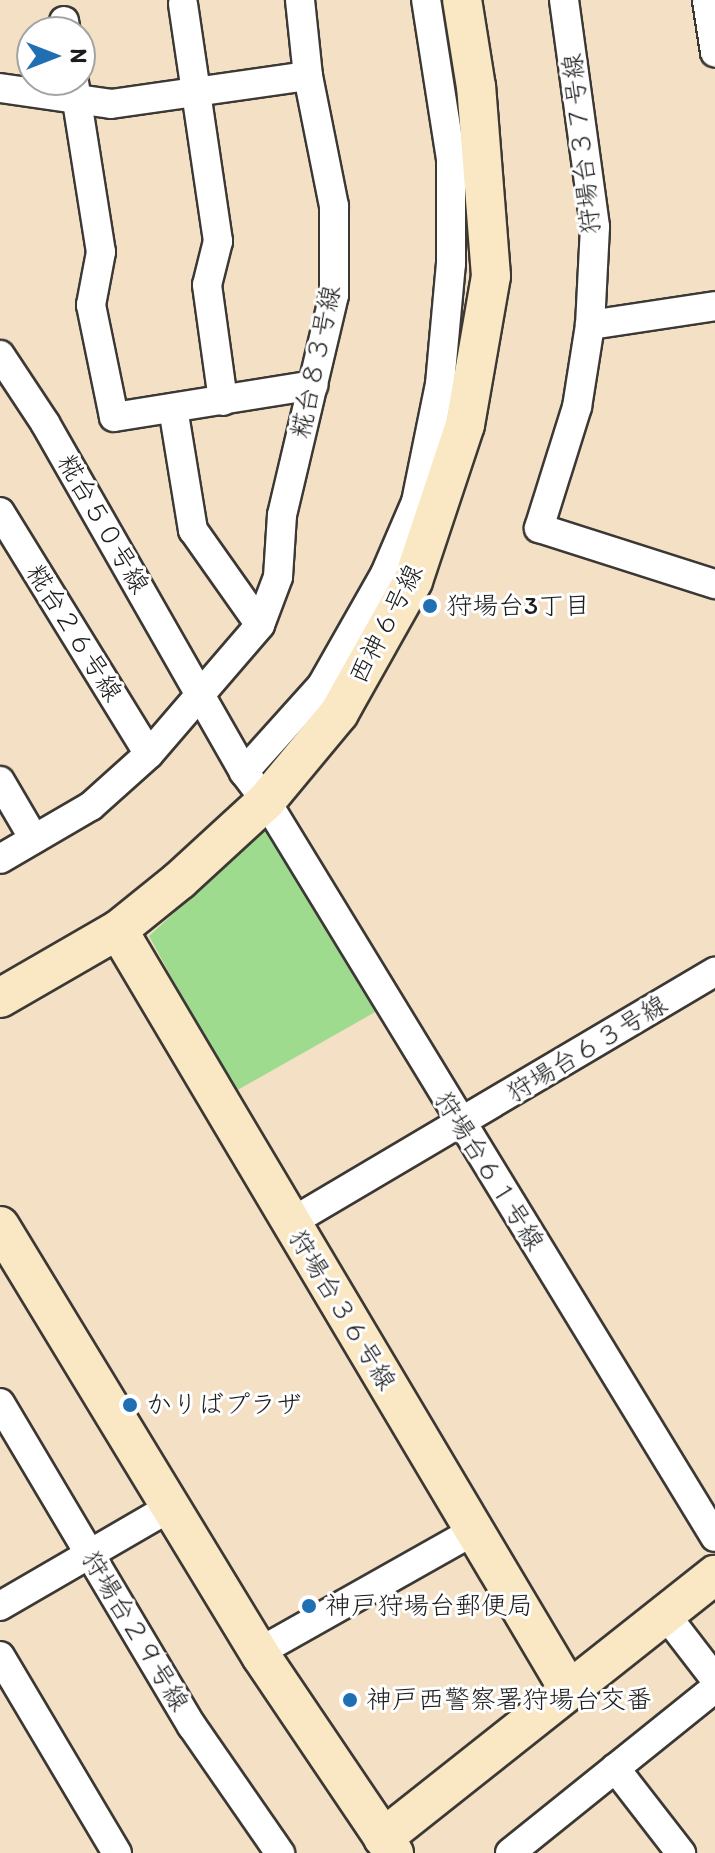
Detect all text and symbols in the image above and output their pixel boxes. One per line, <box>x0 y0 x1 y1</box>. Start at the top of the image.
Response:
north arrow <box>16 16 96 96</box>
text: N <box>65 49 92 63</box>
street label: 狩場台３７号線 <box>557 52 607 236</box>
street label: 糀台８３号線 <box>285 282 347 442</box>
street label: 糀台５０号線 <box>50 449 156 599</box>
street label: 糀台２６号線 <box>19 559 129 707</box>
street label: 西神６号線 <box>343 559 429 689</box>
place label: 狩場台3丁目 <box>446 590 590 622</box>
marker: 狩場台3丁目 <box>421 597 439 615</box>
street label: 狩場台６３号線 <box>501 989 673 1109</box>
street label: 狩場台６１号線 <box>428 1086 550 1256</box>
street label: 狩場台３６号線 <box>282 1224 402 1396</box>
place label: かりばプラザ <box>146 1389 302 1421</box>
marker: かりばプラザ <box>121 1396 139 1414</box>
street label: 狩場台２９号線 <box>75 1545 195 1717</box>
place label: 神戸狩場台郵便局 <box>325 1590 533 1622</box>
marker: 神戸狩場台郵便局 <box>300 1597 318 1615</box>
place label: 神戸西警察署狩場台交番 <box>366 1684 652 1716</box>
marker: 神戸西警察署狩場台交番 <box>341 1691 359 1709</box>

